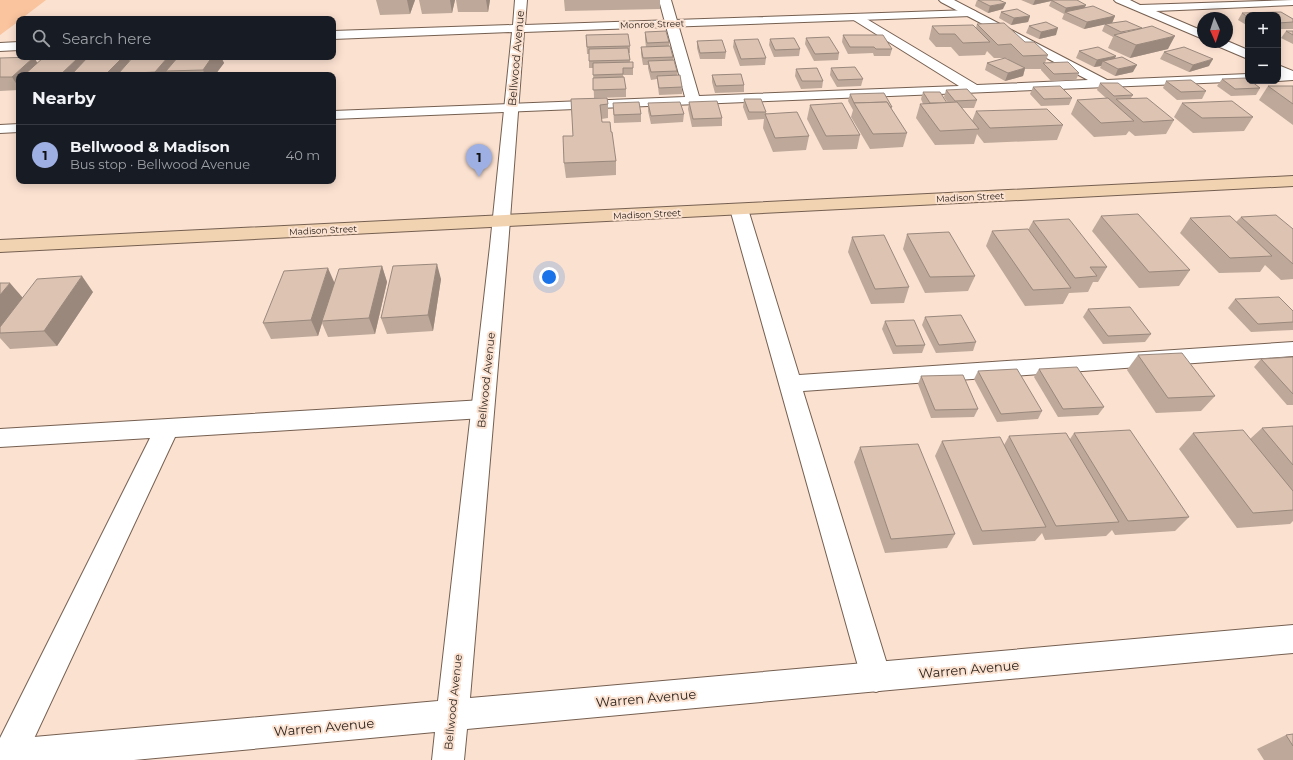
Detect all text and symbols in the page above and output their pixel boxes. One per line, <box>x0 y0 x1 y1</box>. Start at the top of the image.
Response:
street label: Bellwood Avenue <box>505 9 527 106</box>
north arrow <box>1197 12 1233 48</box>
map controls <box>1245 12 1281 84</box>
button: + <box>1245 12 1281 48</box>
search box <box>16 16 336 60</box>
street label: Monroe Street <box>620 17 685 31</box>
icon: search <box>30 27 52 49</box>
text: Search here <box>62 29 151 48</box>
button: − <box>1245 48 1281 84</box>
text: Nearby <box>32 88 96 108</box>
text: Bellwood & Madison <box>70 137 230 156</box>
pin: 1 <box>466 144 492 177</box>
text: 1 <box>42 147 48 163</box>
text: 40 m <box>286 147 320 163</box>
text: Bus stop · Bellwood Avenue <box>70 156 250 172</box>
street label: Madison Street <box>936 190 1005 204</box>
street label: Madison Street <box>613 207 682 221</box>
street label: Madison Street <box>289 223 358 237</box>
your location <box>539 267 559 287</box>
street label: Bellwood Avenue <box>474 331 498 428</box>
street label: Bellwood Avenue <box>441 653 465 750</box>
street label: Warren Avenue <box>918 657 1020 681</box>
street label: Warren Avenue <box>595 686 697 710</box>
street label: Warren Avenue <box>273 715 375 739</box>

